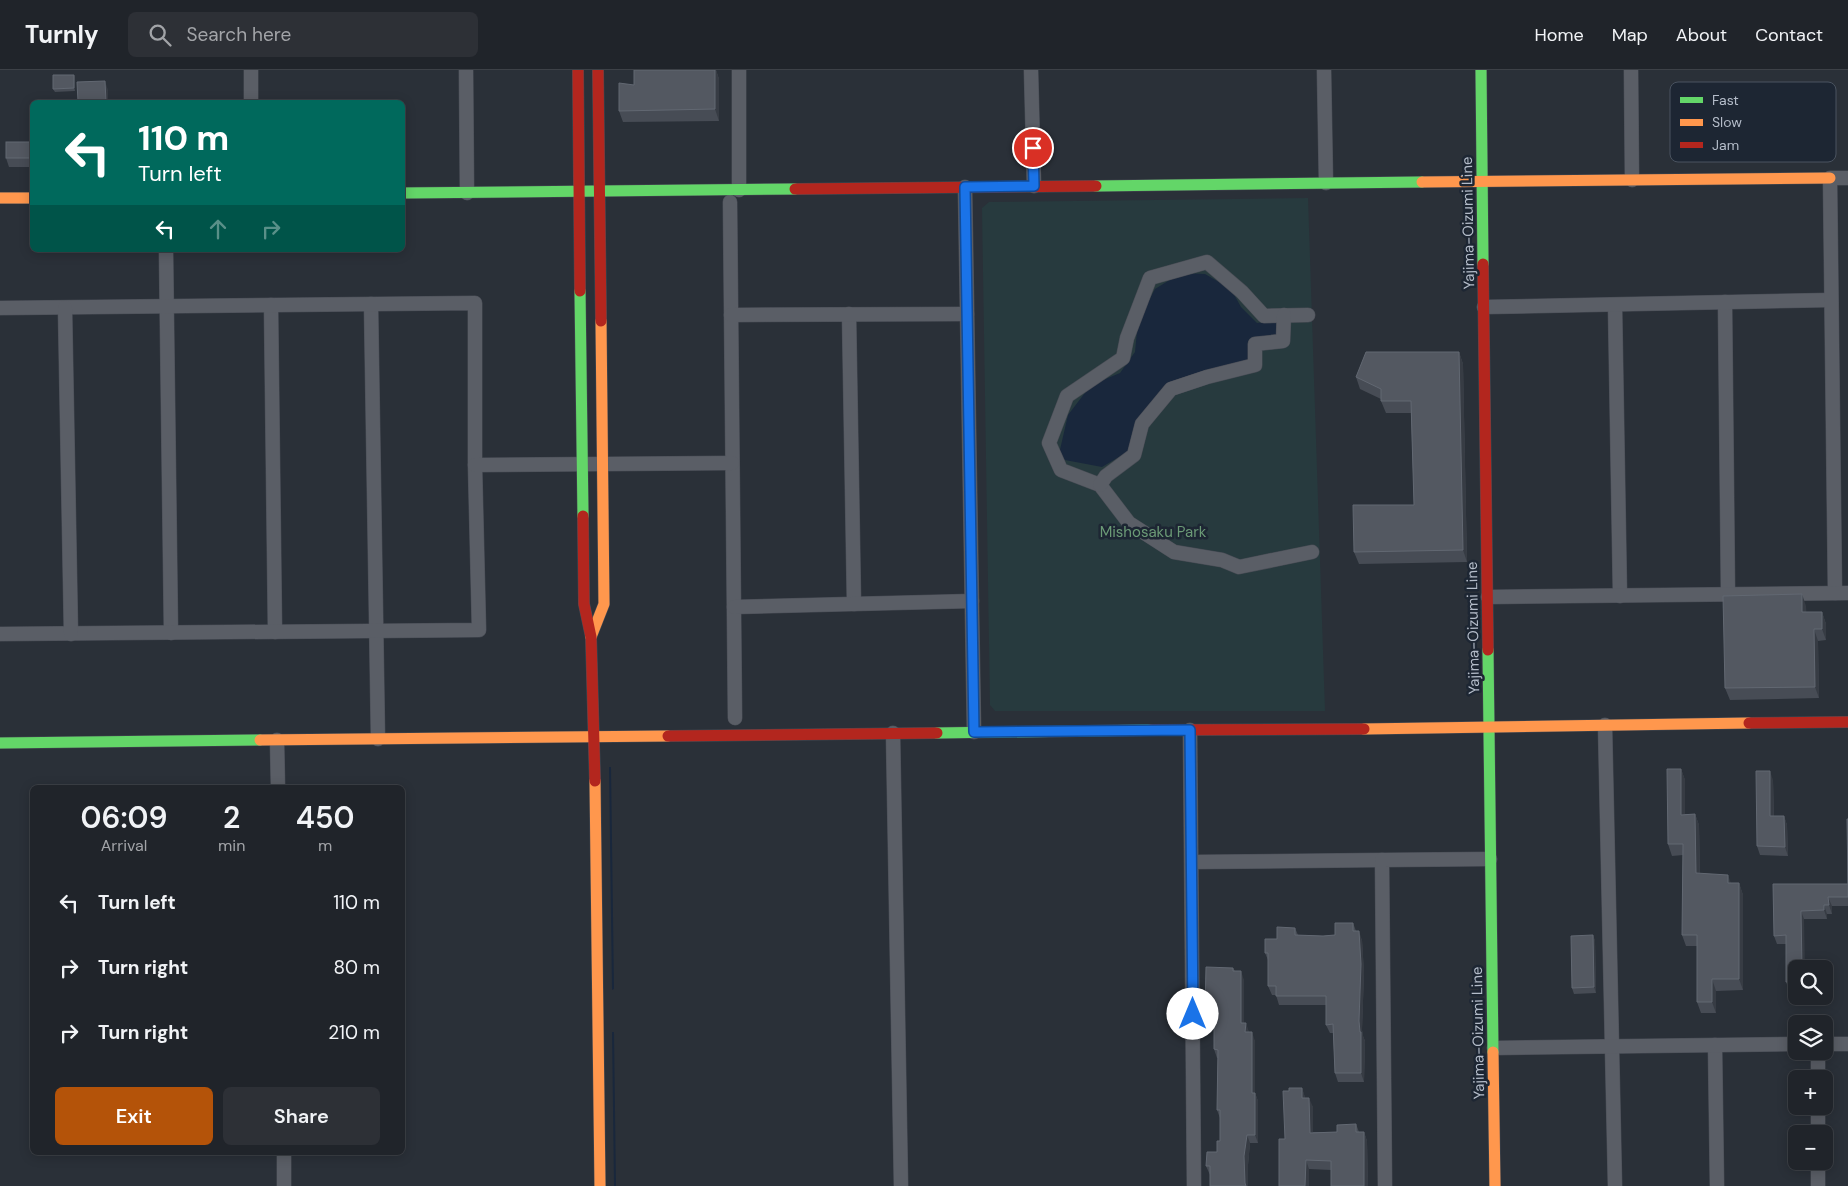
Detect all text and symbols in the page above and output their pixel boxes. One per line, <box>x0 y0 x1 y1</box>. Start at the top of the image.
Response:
search box <box>128 12 478 57</box>
text: Turnly <box>25 19 98 50</box>
icon: search <box>146 21 174 49</box>
text: Search here <box>186 22 291 47</box>
text: Home <box>1534 23 1584 47</box>
text: Map <box>1612 23 1648 47</box>
text: About <box>1676 23 1727 47</box>
text: Contact <box>1755 23 1823 47</box>
legend <box>1670 82 1836 162</box>
text: Fast <box>1712 91 1739 109</box>
text: Slow <box>1712 113 1742 131</box>
text: 110 m <box>138 115 229 161</box>
icon: left <box>55 120 120 185</box>
pin <box>1012 127 1054 169</box>
icon: arrive <box>1019 134 1047 162</box>
text: Jam <box>1712 136 1739 154</box>
street label: Yajima-Oizumi Line <box>1457 156 1479 290</box>
text: Turn left <box>138 159 222 188</box>
icon: left <box>151 215 179 243</box>
icon: ahead <box>204 215 232 243</box>
icon: right <box>257 215 285 243</box>
park label: Mishosaku Park <box>1100 522 1207 542</box>
street label: Yajima-Oizumi Line <box>1462 561 1484 695</box>
text: 06:09 <box>81 798 168 837</box>
text: 2 <box>223 798 240 837</box>
text: 450 <box>296 798 354 837</box>
text: Arrival <box>101 835 147 856</box>
text: min <box>218 835 245 856</box>
text: m <box>318 835 332 856</box>
icon: left <box>55 889 83 917</box>
text: Turn left <box>98 890 176 915</box>
text: 110 m <box>333 890 380 915</box>
icon: right <box>55 954 83 982</box>
text: Turn right <box>98 955 188 980</box>
text: 80 m <box>333 955 380 980</box>
map controls <box>1788 960 1833 1170</box>
button: search <box>1788 960 1833 1005</box>
street label: Yajima-Oizumi Line <box>1467 966 1489 1100</box>
position arrow <box>1166 987 1218 1039</box>
button: layers <box>1788 1015 1833 1060</box>
icon: right <box>55 1019 83 1047</box>
text: Turn right <box>98 1020 188 1045</box>
text: 210 m <box>328 1020 380 1045</box>
button: + <box>1788 1070 1833 1115</box>
button: Exit <box>55 1087 213 1145</box>
button: Share <box>223 1087 380 1145</box>
button: − <box>1788 1125 1833 1170</box>

